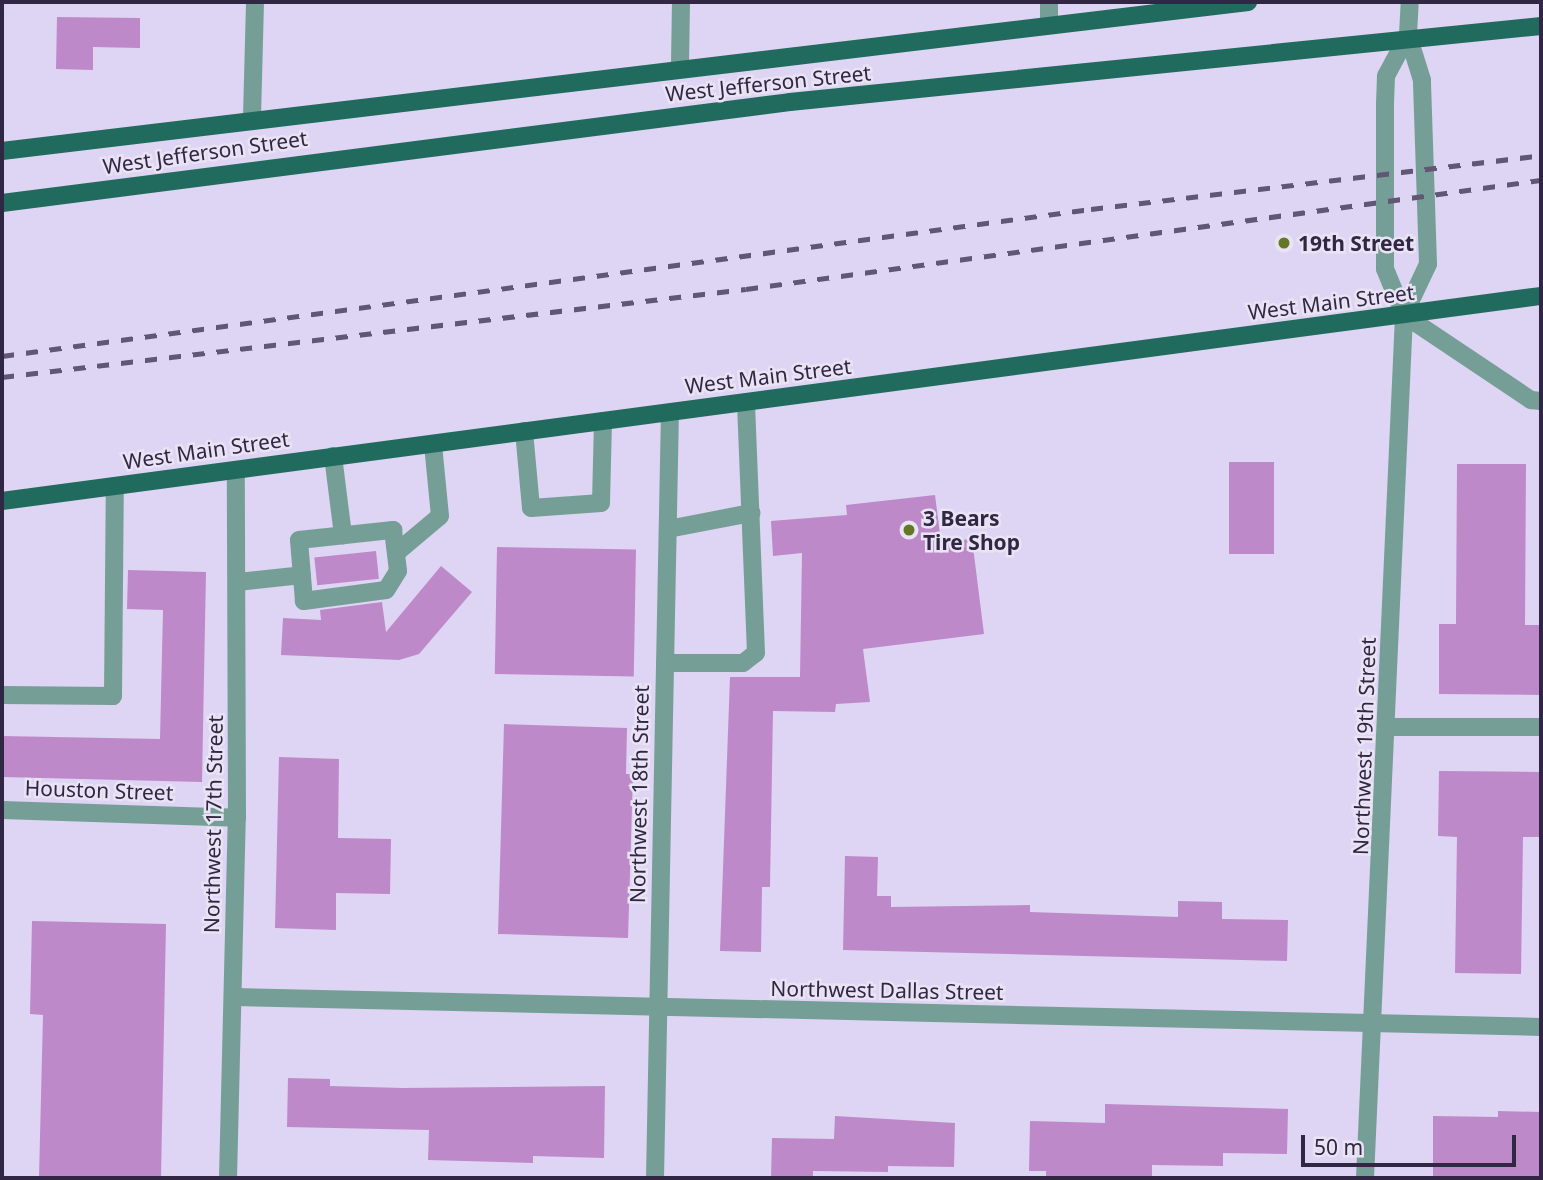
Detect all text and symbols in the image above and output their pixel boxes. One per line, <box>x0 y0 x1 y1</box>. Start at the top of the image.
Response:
street label: West Jefferson Street <box>664 60 872 106</box>
street label: West Jefferson Street <box>101 125 309 179</box>
place label: 19th Street <box>1298 230 1414 256</box>
marker: 19th Street <box>1276 235 1292 251</box>
street label: West Main Street <box>1246 279 1416 325</box>
street label: West Main Street <box>683 353 853 399</box>
street label: West Main Street <box>121 426 291 474</box>
place label: 3 Bears Tire Shop <box>923 505 1020 555</box>
marker: 3 Bears Tire Shop <box>901 522 917 538</box>
street label: Northwest 19th Street <box>1348 637 1380 855</box>
street label: Northwest 18th Street <box>624 685 654 903</box>
street label: Northwest 17th Street <box>198 715 228 933</box>
street label: Houston Street <box>24 775 174 805</box>
street label: Northwest Dallas Street <box>770 975 1004 1005</box>
scale bar <box>1305 1120 1520 1164</box>
text: 50 m <box>1314 1133 1363 1161</box>

